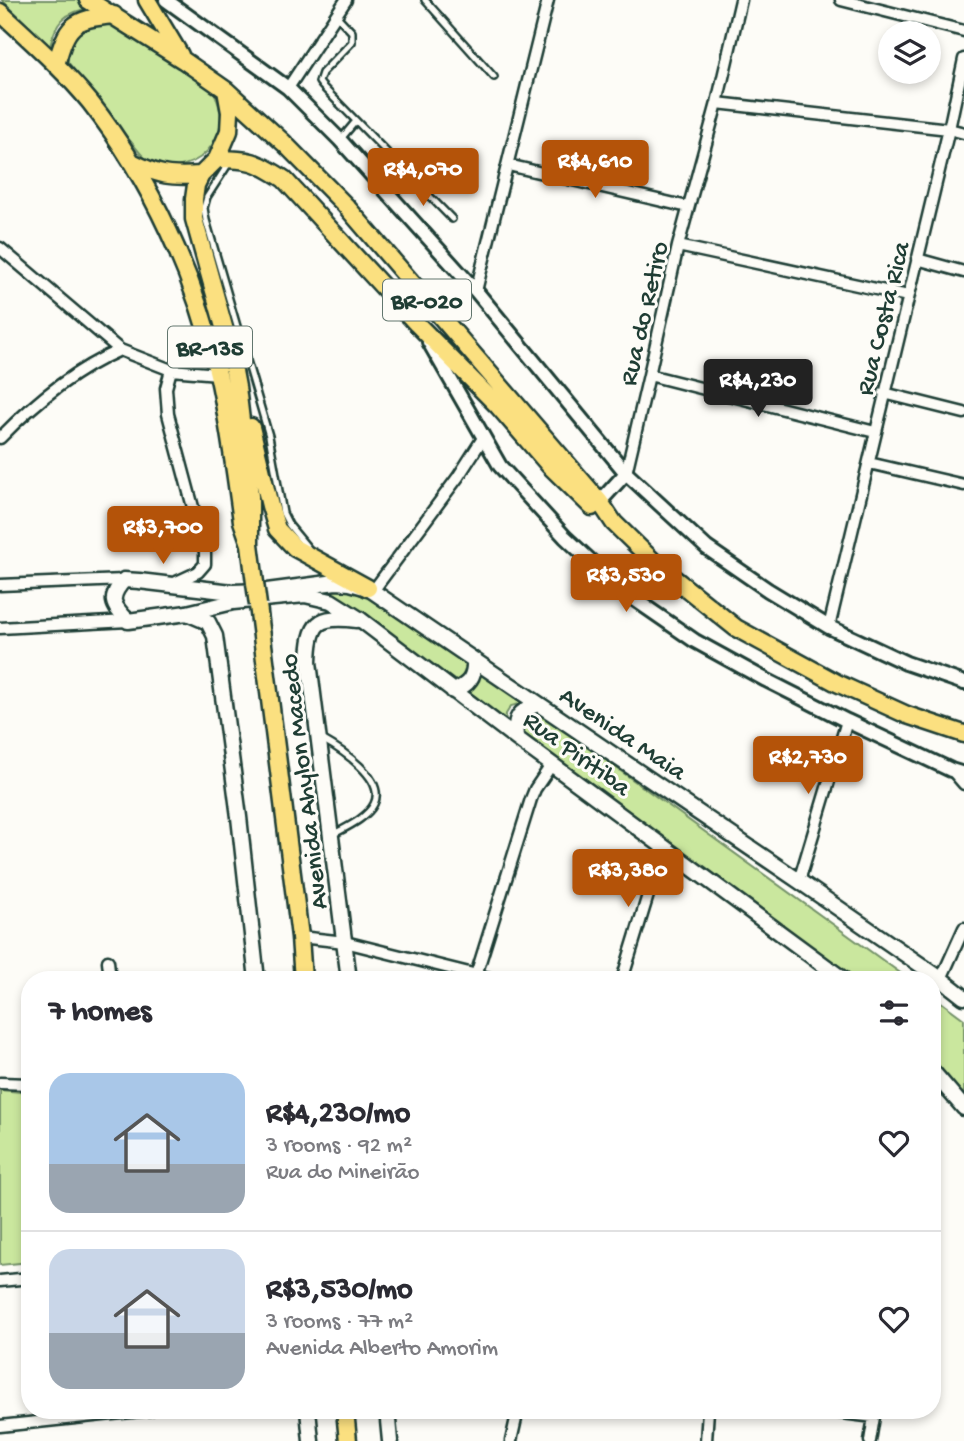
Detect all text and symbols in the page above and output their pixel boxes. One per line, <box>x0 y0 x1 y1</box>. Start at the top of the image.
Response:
map controls <box>878 21 941 84</box>
button: layers <box>878 21 941 84</box>
pin: R$4,610 <box>530 140 660 200</box>
pin: R$4,070 <box>358 148 488 208</box>
text: R$4,610 <box>558 149 632 176</box>
text: R$4,070 <box>384 157 462 184</box>
street label: Rua Costa Rica <box>851 238 920 399</box>
street label: Rua do Retiro <box>615 239 678 389</box>
road number: BR-020 <box>383 279 471 320</box>
road number: BR-135 <box>168 326 252 368</box>
pin: R$4,230 <box>693 360 823 419</box>
text: R$4,230 <box>720 368 796 395</box>
pin: R$3,700 <box>98 506 228 566</box>
text: R$3,700 <box>123 515 203 542</box>
pin: R$3,530 <box>561 554 691 614</box>
text: R$3,530 <box>587 563 665 590</box>
street label: Avenida Ahylon Macedo <box>275 652 338 911</box>
street label: Avenida Maia <box>552 682 692 790</box>
street label: Rua Piritiba <box>515 706 637 806</box>
pin: R$2,730 <box>743 736 873 796</box>
text: R$2,730 <box>769 745 847 772</box>
pin: R$3,380 <box>563 850 693 909</box>
text: R$3,380 <box>588 858 668 885</box>
icon: filters <box>875 994 913 1032</box>
text: 7 homes <box>49 996 151 1031</box>
text: R$4,230/mo <box>266 1098 410 1133</box>
icon: home <box>105 1101 189 1185</box>
icon: heart <box>875 1124 913 1162</box>
text: 3 rooms · 92 m² <box>266 1133 412 1160</box>
text: Rua do Mineirão <box>266 1160 420 1187</box>
text: R$3,530/mo <box>266 1274 413 1309</box>
icon: home <box>105 1277 189 1361</box>
icon: heart <box>875 1300 913 1338</box>
text: 3 rooms · 77 m² <box>266 1309 413 1336</box>
text: Avenida Alberto Amorim <box>266 1336 498 1363</box>

